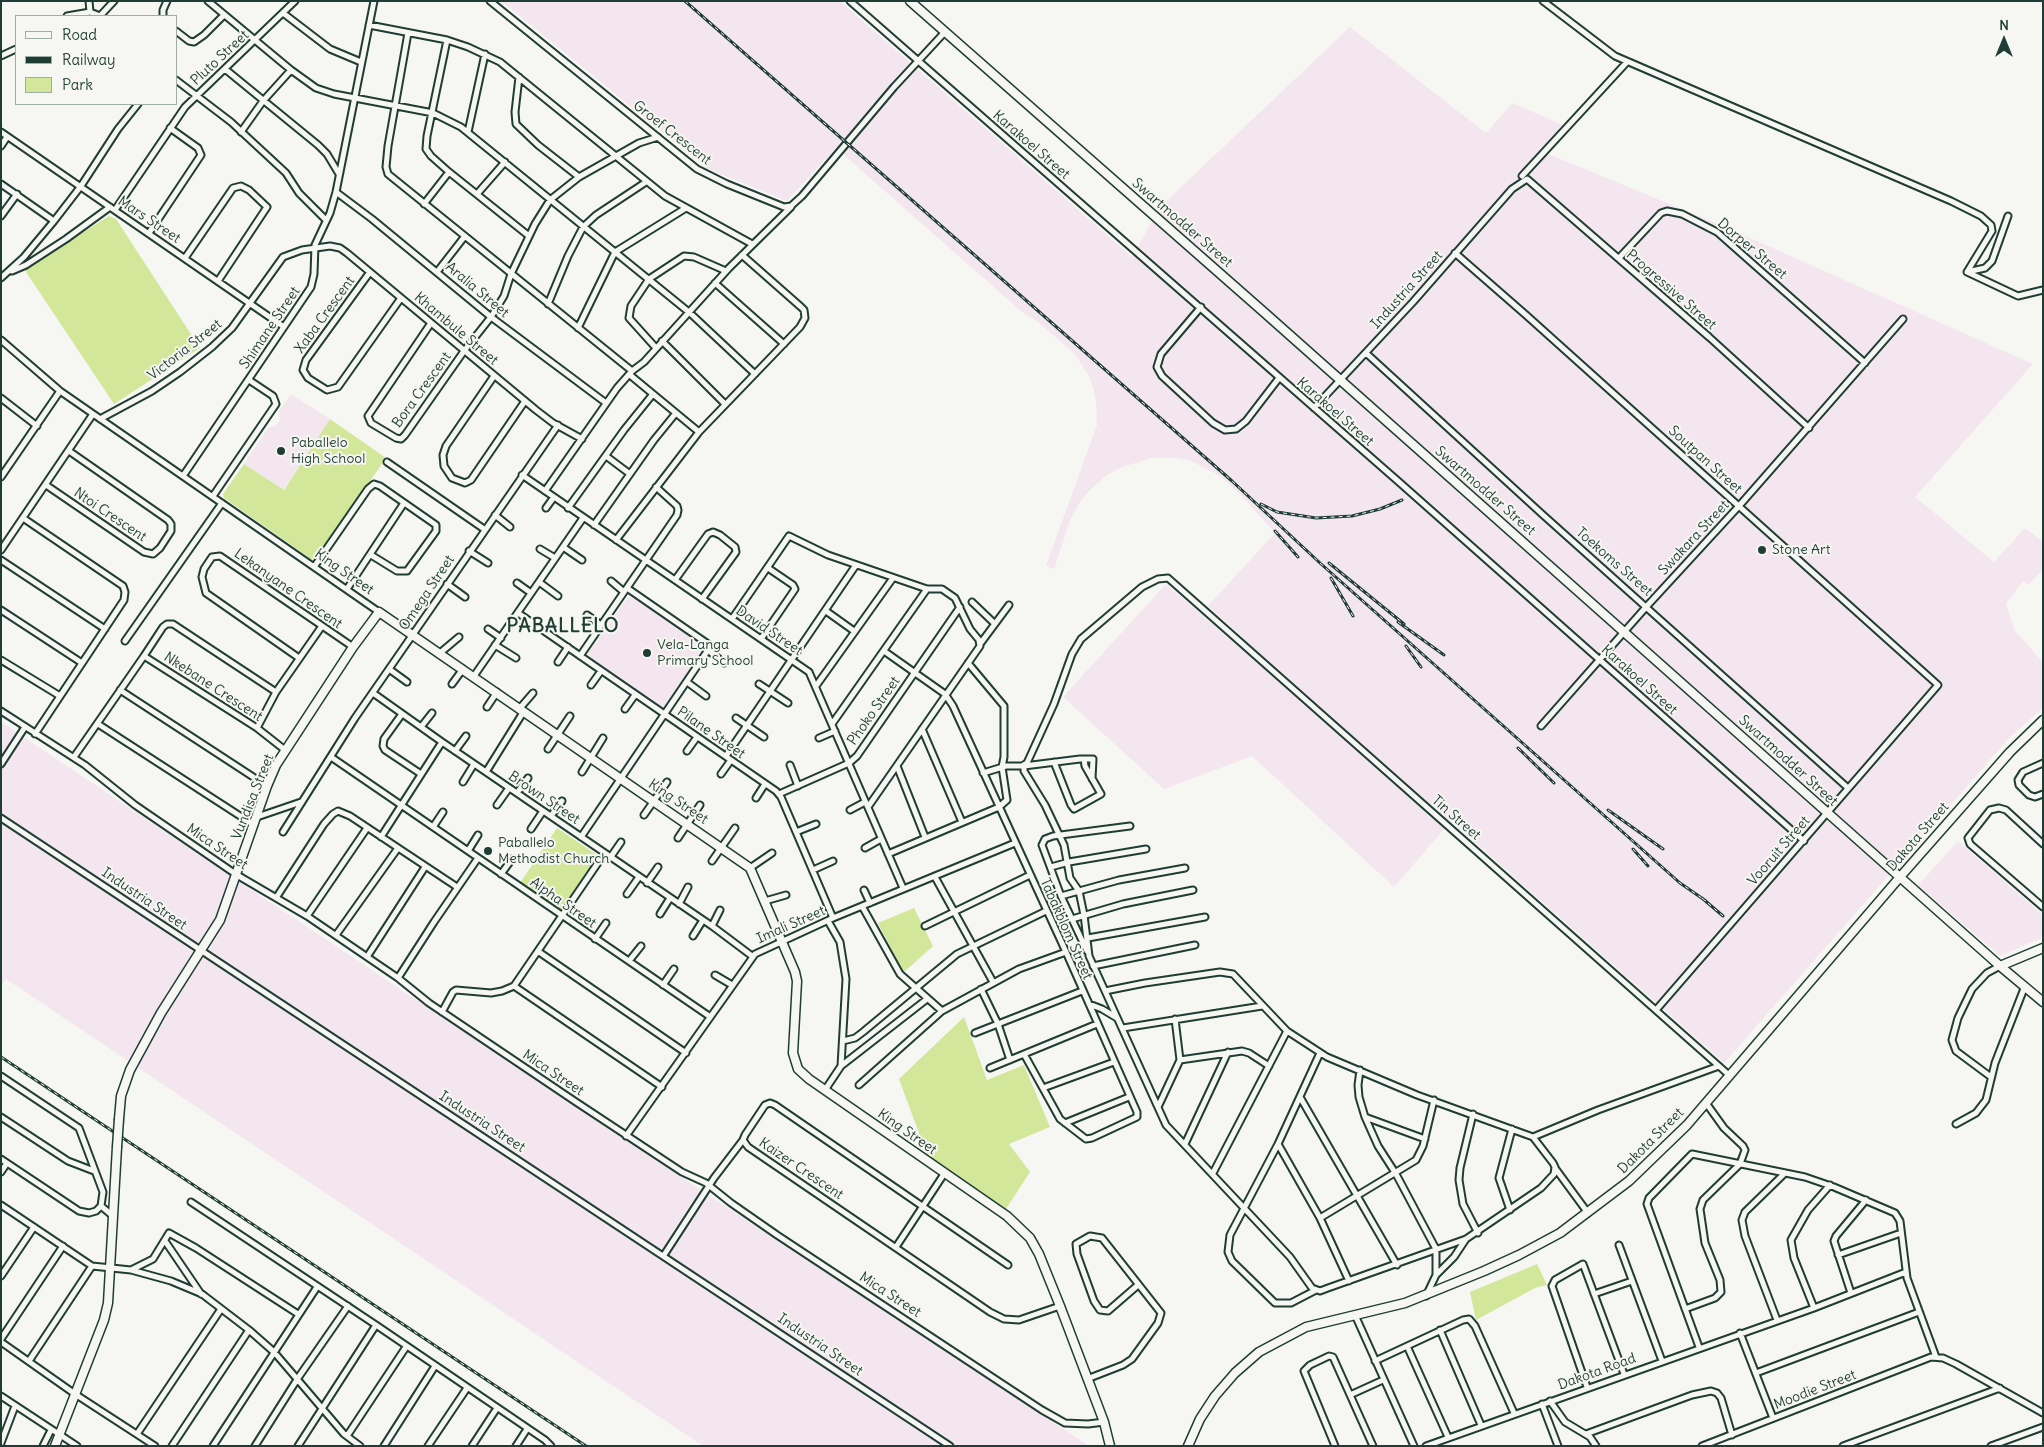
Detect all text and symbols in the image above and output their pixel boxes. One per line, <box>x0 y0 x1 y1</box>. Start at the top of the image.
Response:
legend <box>15 15 178 105</box>
north arrow <box>1979 15 2029 65</box>
text: N <box>1999 16 2009 34</box>
text: Road <box>62 25 97 44</box>
street label: Pluto Street <box>188 27 252 89</box>
text: Railway <box>62 50 116 69</box>
text: Park <box>62 75 93 94</box>
street label: Groef Crescent <box>630 97 714 169</box>
street label: Karakoel Street <box>989 107 1073 183</box>
street label: Swartmodder Street <box>1128 175 1236 271</box>
street label: Mars Street <box>114 193 184 247</box>
street label: Dorper Street <box>1714 215 1790 283</box>
street label: Progressive Street <box>1623 246 1719 334</box>
street label: Industria Street <box>1368 248 1446 332</box>
street label: Aralia Street <box>442 259 512 321</box>
street label: Xaba Crescent <box>291 273 359 357</box>
street label: Shimane Street <box>236 284 304 372</box>
street label: Khambule Street <box>411 289 501 369</box>
street label: Victoria Street <box>145 316 225 384</box>
street label: Bora Crescent <box>389 349 455 431</box>
street label: Karakoel Street <box>1293 374 1377 450</box>
street label: Soutpan Street <box>1665 423 1745 497</box>
place label: Paballelo High School <box>291 435 365 468</box>
street label: Swartmodder Street <box>1431 443 1539 539</box>
marker: Paballelo High School <box>275 445 287 457</box>
street label: Ntoi Crescent <box>70 485 150 545</box>
street label: Swakara Street <box>1655 497 1733 579</box>
street label: Toekoms Street <box>1572 524 1656 600</box>
place label: Stone Art <box>1772 542 1831 558</box>
marker: Stone Art <box>1756 544 1768 556</box>
street label: Lekanyane Crescent <box>231 545 345 633</box>
street label: King Street <box>311 546 377 598</box>
street label: Omega Street <box>396 552 458 634</box>
street label: David Street <box>732 603 806 659</box>
district label: PABALLELO <box>505 616 621 638</box>
place label: Vela-Langa Primary School <box>657 637 753 670</box>
street label: Karakoel Street <box>1598 642 1680 718</box>
marker: Vela-Langa Primary School <box>641 647 653 659</box>
street label: Nkebane Crescent <box>160 649 266 725</box>
street label: Phoko Street <box>844 673 904 749</box>
street label: Pilane Street <box>674 703 748 763</box>
street label: Swartmodder Street <box>1735 712 1841 810</box>
street label: Vundisa Street <box>228 752 278 842</box>
street label: Brown Street <box>505 768 583 828</box>
street label: King Street <box>645 776 711 828</box>
street label: Tin Street <box>1428 792 1484 844</box>
street label: Dakota Street <box>1883 799 1953 875</box>
street label: Vooruit Street <box>1744 813 1814 889</box>
street label: Mica Street <box>183 820 251 874</box>
place label: Paballelo Methodist Church <box>498 835 609 868</box>
marker: Paballelo Methodist Church <box>482 845 494 857</box>
street label: Industria Street <box>98 864 190 934</box>
street label: Alpha Street <box>527 874 599 932</box>
street label: Tabakblom Street <box>1036 876 1096 982</box>
street label: Imali Street <box>754 902 828 948</box>
street label: Mica Street <box>519 1046 587 1100</box>
street label: Industria Street <box>436 1088 528 1156</box>
street label: Dakota Street <box>1615 1105 1687 1177</box>
street label: King Street <box>874 1106 940 1158</box>
street label: Kaizer Crescent <box>756 1135 846 1203</box>
street label: Mica Street <box>856 1269 924 1321</box>
street label: Industria Street <box>774 1310 866 1380</box>
street label: Dakota Road <box>1556 1350 1638 1394</box>
street label: Moodie Street <box>1772 1367 1858 1413</box>

